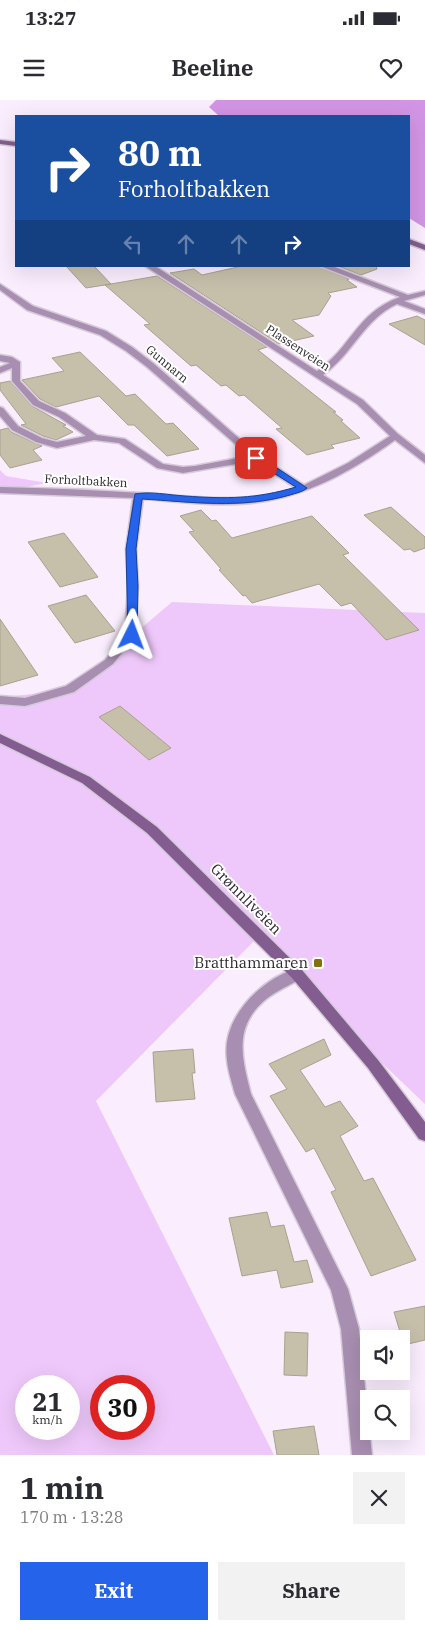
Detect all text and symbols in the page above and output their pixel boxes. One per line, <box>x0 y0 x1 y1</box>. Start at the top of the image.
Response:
text: 13:27 <box>25 6 76 30</box>
text: Beeline <box>172 53 253 82</box>
icon: menu <box>20 54 48 82</box>
icon: heart <box>377 54 405 82</box>
text: 80 m <box>118 130 202 176</box>
icon: right <box>35 135 100 200</box>
text: Forholtbakken <box>118 174 270 203</box>
icon: left <box>119 230 147 258</box>
icon: ahead <box>172 230 200 258</box>
icon: ahead <box>225 230 253 258</box>
icon: right <box>278 230 306 258</box>
street label: Plassenveien <box>263 321 334 374</box>
street label: Gunnarn <box>143 341 192 386</box>
pin <box>235 437 277 479</box>
icon: arrive <box>242 444 270 472</box>
street label: Forholtbakken <box>44 471 128 490</box>
position arrow <box>105 608 157 660</box>
street label: Grønnliveien <box>207 859 286 938</box>
place label: Bratthammaren <box>194 953 308 972</box>
marker: Bratthammaren <box>312 957 324 969</box>
map controls <box>360 1330 410 1440</box>
button: sound <box>360 1330 410 1380</box>
speed limit sign: 30 <box>90 1375 155 1440</box>
text: 21 <box>32 1385 63 1418</box>
button: search <box>360 1390 410 1440</box>
text: km/h <box>32 1412 63 1427</box>
text: 1 min <box>20 1468 104 1507</box>
button: close <box>353 1472 405 1524</box>
text: 170 m · 13:28 <box>20 1507 123 1527</box>
button: Exit <box>20 1562 208 1620</box>
button: Share <box>218 1562 405 1620</box>

